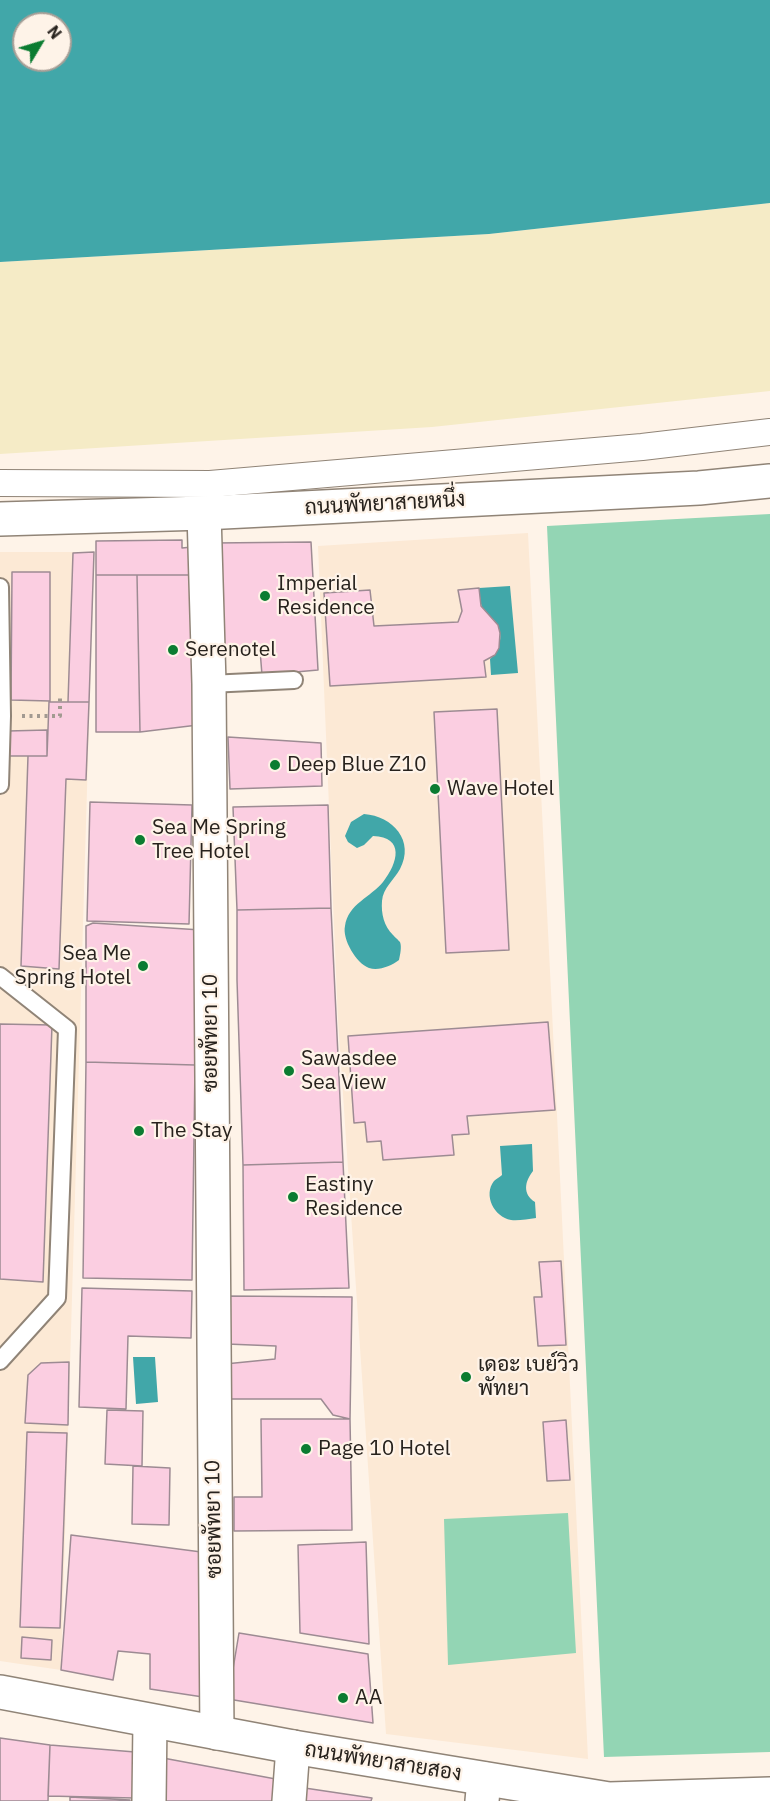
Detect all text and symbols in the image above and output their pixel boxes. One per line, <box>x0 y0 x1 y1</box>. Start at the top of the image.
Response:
north arrow <box>12 12 72 72</box>
text: N <box>43 21 66 43</box>
street label: ถนนพัทยาสายหนึ่ง <box>304 487 466 521</box>
place label: Imperial Residence <box>277 571 375 621</box>
marker: Imperial Residence <box>258 589 272 603</box>
place label: Serenotel <box>185 637 276 663</box>
marker: Serenotel <box>166 643 180 657</box>
place label: Deep Blue Z10 <box>287 752 427 778</box>
marker: Deep Blue Z10 <box>268 758 282 772</box>
place label: Wave Hotel <box>447 776 554 802</box>
marker: Wave Hotel <box>428 782 442 796</box>
place label: Sea Me Spring Tree Hotel <box>152 815 286 865</box>
marker: Sea Me Spring Tree Hotel <box>133 833 147 847</box>
place label: Sea Me Spring Hotel <box>15 941 131 991</box>
marker: Sea Me Spring Hotel <box>136 959 150 973</box>
street label: ซอยพัทยา 10 <box>198 974 224 1092</box>
place label: Sawasdee Sea View <box>301 1046 397 1096</box>
marker: Sawasdee Sea View <box>282 1064 296 1078</box>
place label: The Stay <box>151 1118 233 1144</box>
marker: The Stay <box>132 1124 146 1138</box>
place label: Eastiny Residence <box>305 1172 403 1222</box>
marker: Eastiny Residence <box>286 1190 300 1204</box>
place label: เดอะ เบย์วิว พัทยา <box>478 1352 579 1402</box>
marker: เดอะ เบย์วิว พัทยา <box>459 1370 473 1384</box>
place label: Page 10 Hotel <box>318 1436 450 1462</box>
marker: Page 10 Hotel <box>299 1442 313 1456</box>
street label: ซอยพัทยา 10 <box>200 1460 228 1578</box>
place label: AA <box>355 1685 382 1711</box>
marker: AA <box>336 1691 350 1705</box>
street label: ถนนพัทยาสายสอง <box>303 1737 463 1787</box>

